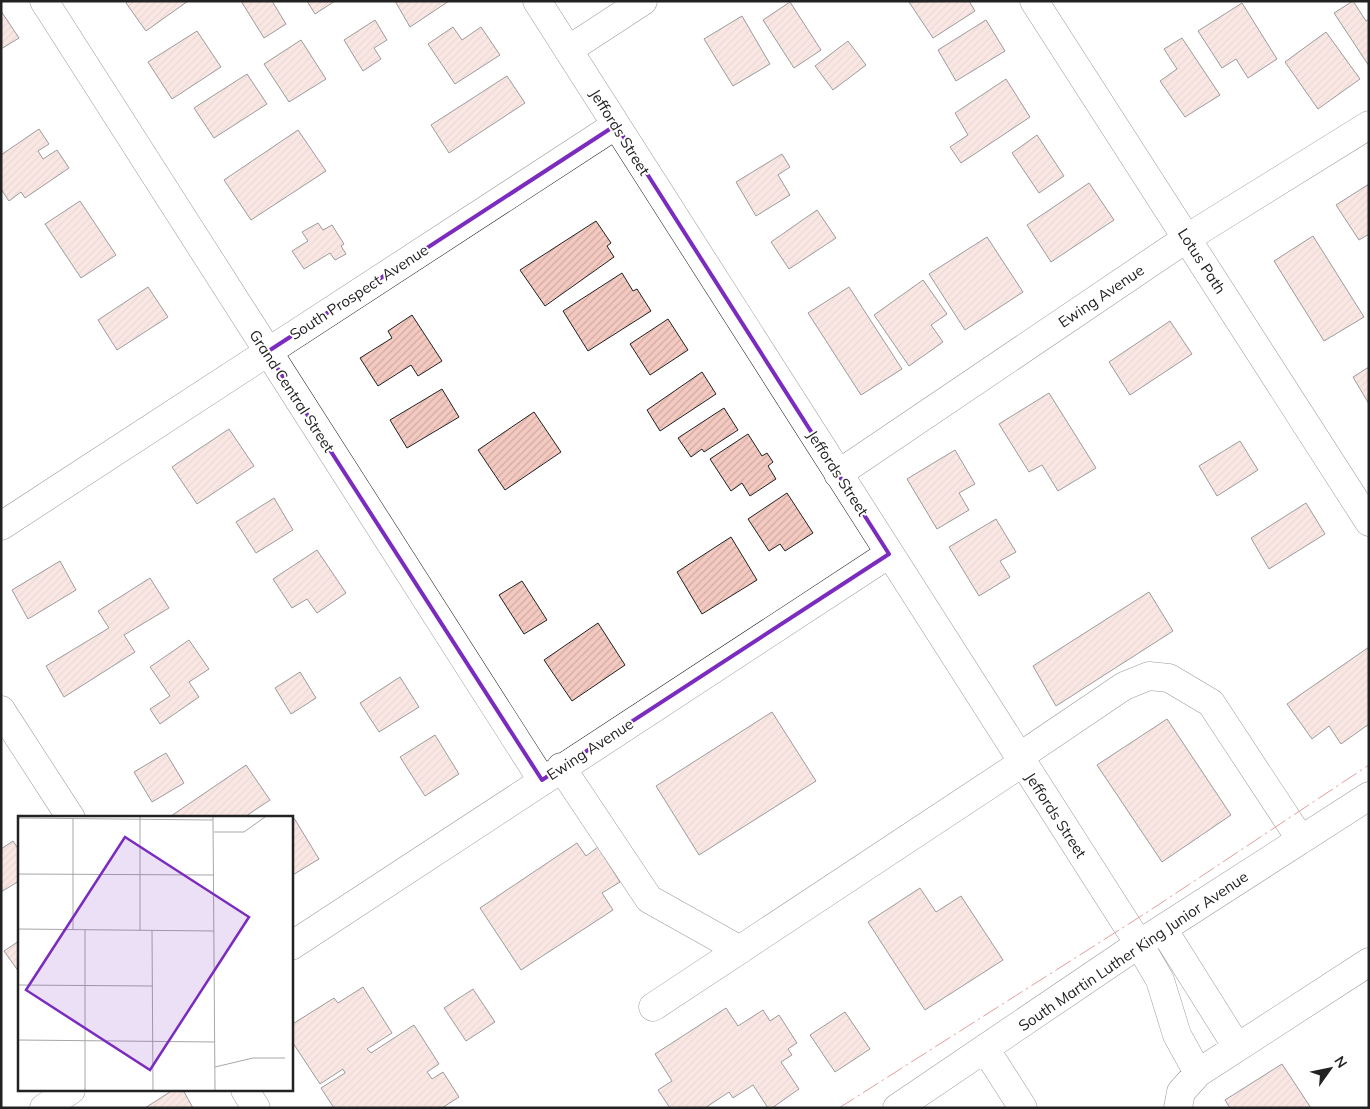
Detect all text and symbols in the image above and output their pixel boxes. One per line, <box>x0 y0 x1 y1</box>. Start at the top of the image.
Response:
street label: Jeffords Street <box>586 85 654 179</box>
street label: Lotus Path <box>1174 225 1230 297</box>
street label: South Prospect Avenue <box>286 240 432 344</box>
street label: Ewing Avenue <box>1055 260 1147 332</box>
street label: Grand Central Street <box>245 326 339 456</box>
street label: Jeffords Street <box>803 427 873 519</box>
street label: Ewing Avenue <box>543 714 637 784</box>
street label: Jeffords Street <box>1021 769 1091 861</box>
inset map <box>18 816 292 1092</box>
street label: South Martin Luther King Junior Avenue <box>1015 867 1251 1035</box>
north arrow <box>1305 1044 1355 1094</box>
text: N <box>1330 1053 1351 1071</box>

